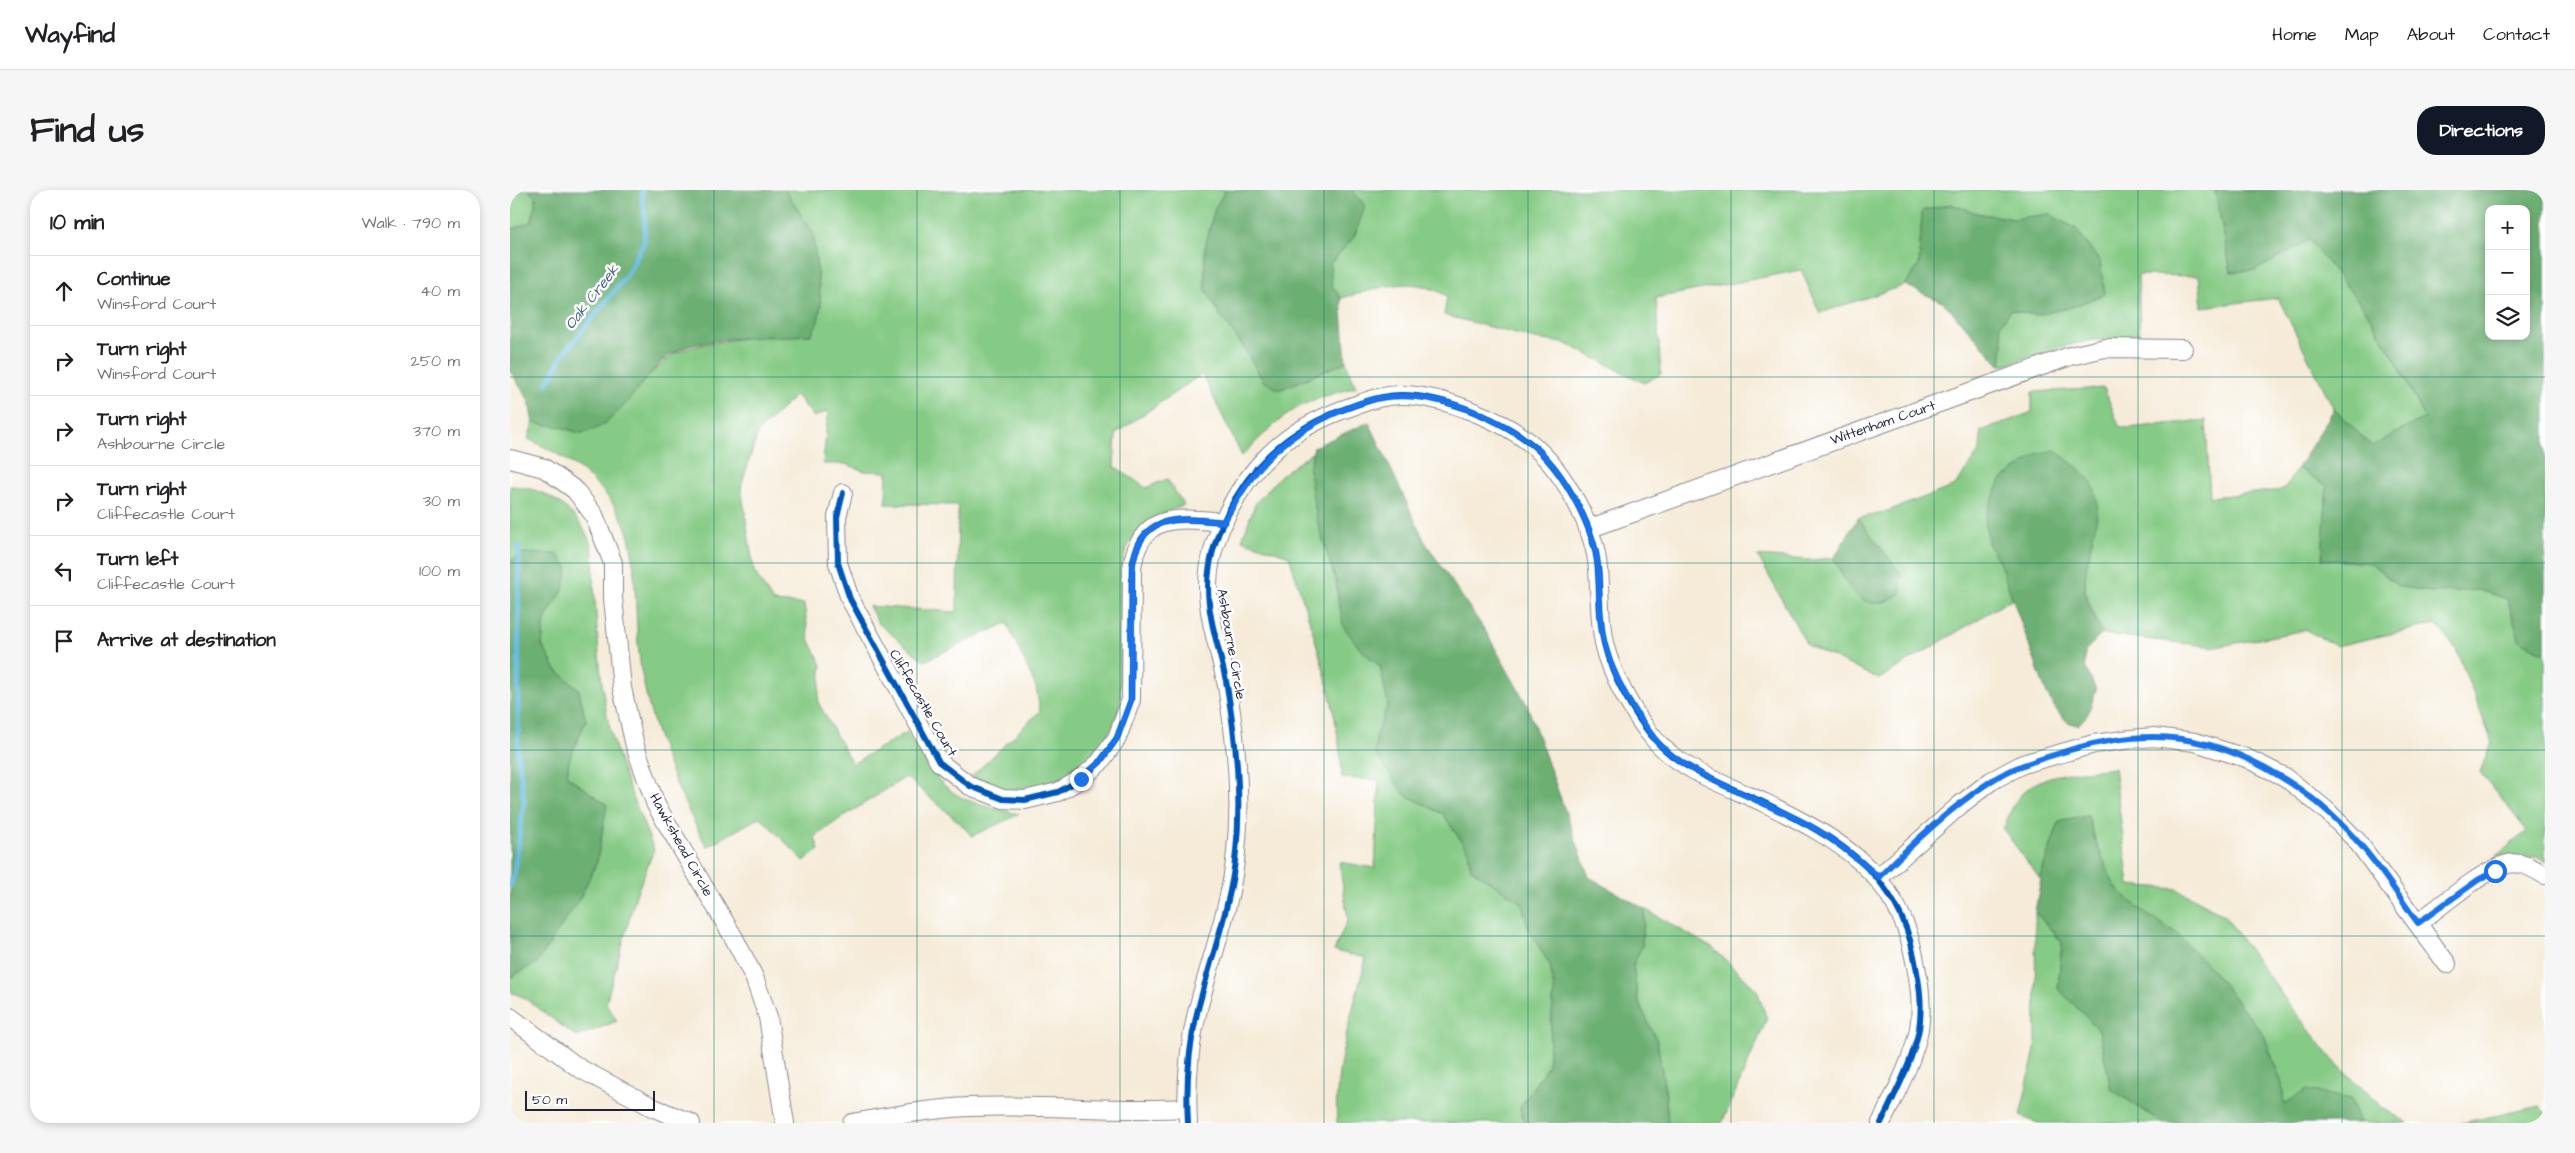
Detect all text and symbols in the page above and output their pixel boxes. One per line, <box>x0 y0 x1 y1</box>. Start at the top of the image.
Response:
text: Wayfind <box>25 18 115 52</box>
text: Home <box>2272 22 2317 47</box>
text: Map <box>2345 22 2379 47</box>
text: About <box>2407 22 2455 47</box>
text: Contact <box>2483 22 2550 47</box>
text: Find us <box>30 106 144 155</box>
button: Directions <box>2417 106 2545 155</box>
map controls <box>2485 205 2530 340</box>
button: + <box>2485 205 2530 250</box>
text: 10 min <box>50 208 104 237</box>
text: Walk · 790 m <box>362 212 460 234</box>
button: − <box>2485 250 2530 295</box>
water label: Oak Creek <box>560 259 625 334</box>
text: Continue <box>97 266 171 293</box>
icon: ahead <box>50 277 78 305</box>
text: 40 m <box>420 280 460 302</box>
text: Winsford Court <box>97 293 216 315</box>
button: layers <box>2485 295 2530 340</box>
text: Turn right <box>97 336 186 363</box>
icon: right <box>50 347 78 375</box>
text: 250 m <box>411 350 460 372</box>
text: Winsford Court <box>97 363 216 385</box>
street label: Wittenham Court <box>1828 396 1939 450</box>
text: Turn right <box>97 406 186 433</box>
icon: right <box>50 417 78 445</box>
text: 370 m <box>413 420 460 442</box>
text: Ashbourne Circle <box>97 433 225 455</box>
text: Turn right <box>97 476 186 503</box>
icon: right <box>50 487 78 515</box>
text: 30 m <box>423 490 460 512</box>
text: Cliffecastle Court <box>97 503 235 525</box>
text: Turn left <box>97 546 178 573</box>
icon: left <box>50 557 78 585</box>
text: 100 m <box>419 560 460 582</box>
text: Cliffecastle Court <box>97 573 235 595</box>
street label: Ashbourne Circle <box>1211 587 1251 701</box>
icon: arrive <box>50 627 78 655</box>
text: Arrive at destination <box>97 627 276 654</box>
street label: Cliffecastle Court <box>884 646 962 761</box>
route end <box>1070 768 1093 791</box>
street label: Hawkshead Circle <box>644 790 718 901</box>
route start <box>2484 860 2507 883</box>
scale bar <box>525 1088 655 1111</box>
text: 50 m <box>532 1090 567 1110</box>

